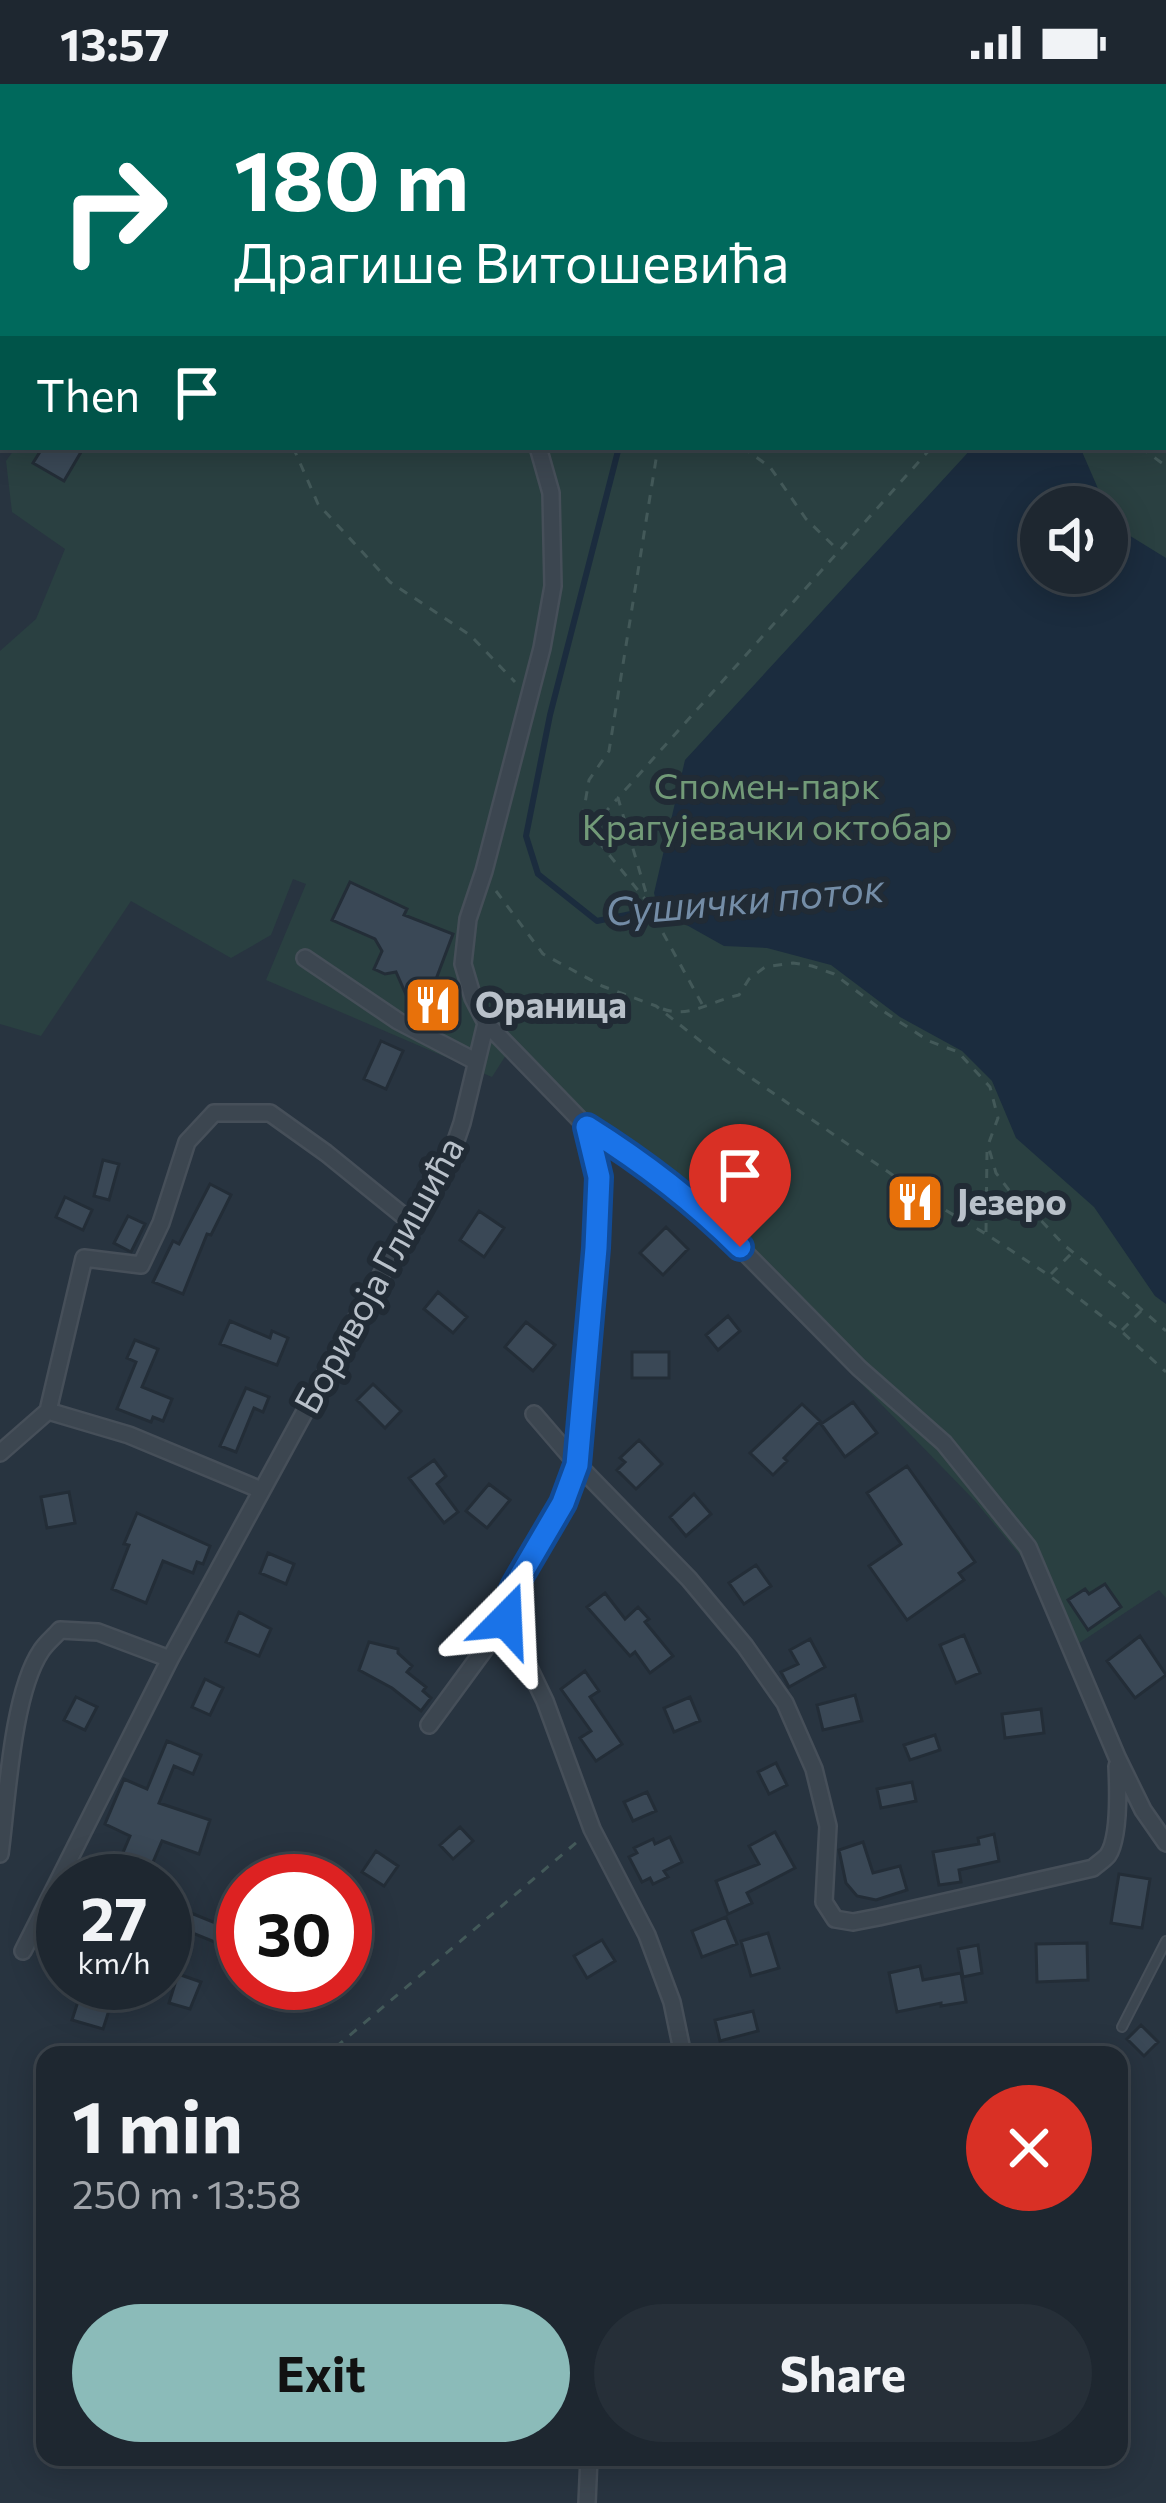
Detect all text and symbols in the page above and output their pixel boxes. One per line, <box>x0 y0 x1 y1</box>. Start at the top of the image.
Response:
text: 13:57 <box>60 15 169 70</box>
text: 180 m <box>234 126 469 228</box>
icon: right <box>36 132 192 288</box>
text: Драгише Витошевића <box>234 228 789 294</box>
icon: arrive <box>164 360 230 426</box>
text: Then <box>36 366 140 421</box>
map controls <box>1020 486 1128 594</box>
button: sound <box>1020 486 1128 594</box>
park label: Спомен-парк Крагујевачки октобар <box>582 762 952 847</box>
water label: Сушички поток <box>604 862 887 934</box>
restaurant icon: Ораница <box>402 974 464 1036</box>
place label: Ораница <box>475 981 627 1025</box>
pin <box>689 1124 791 1247</box>
street label: Боривоја Глишића <box>283 1128 471 1420</box>
icon: arrive <box>707 1142 773 1208</box>
restaurant icon: Језеро <box>884 1171 946 1233</box>
place label: Језеро <box>957 1178 1067 1222</box>
position arrow <box>443 1557 569 1683</box>
speed limit sign: 30 <box>216 1854 372 2010</box>
text: 27 <box>81 1880 147 1953</box>
text: km/h <box>78 1943 150 1980</box>
text: 1 min <box>72 2080 243 2168</box>
button: close <box>966 2085 1092 2211</box>
text: 250 m · 13:58 <box>72 2169 301 2217</box>
button: Exit <box>72 2304 570 2442</box>
button: Share <box>594 2304 1092 2442</box>

